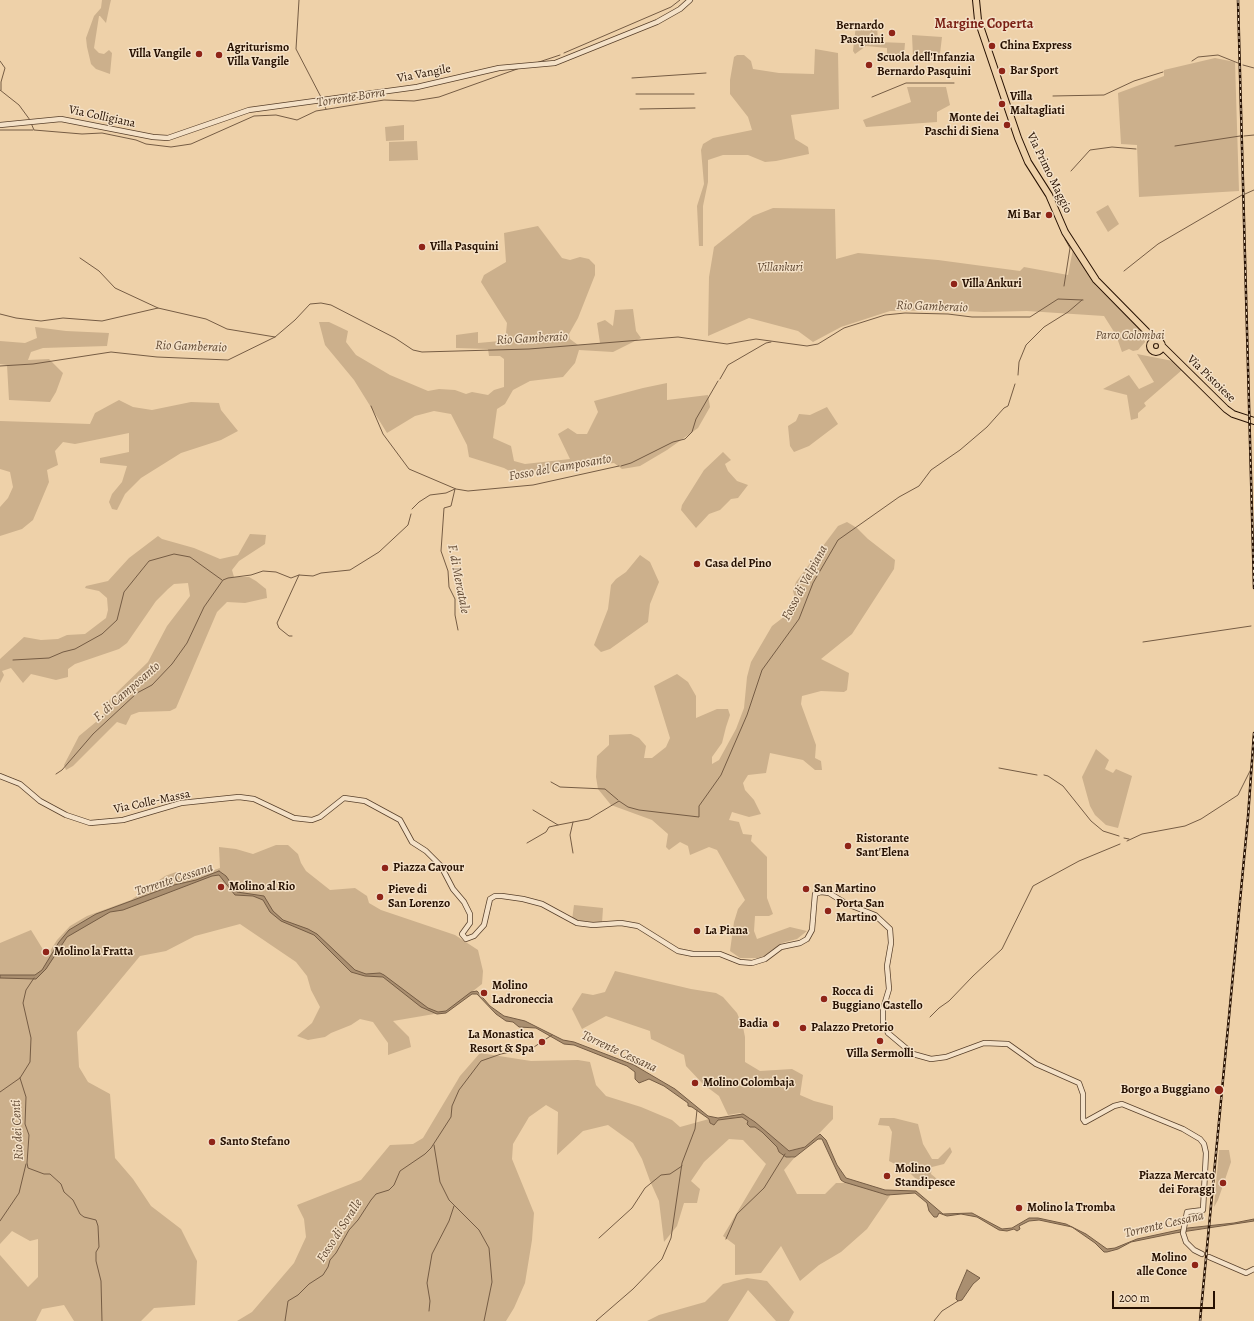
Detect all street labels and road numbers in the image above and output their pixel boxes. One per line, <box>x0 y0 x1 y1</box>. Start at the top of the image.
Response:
street label: Via Vangile <box>396 62 452 86</box>
street label: Via Colligiana <box>67 103 137 131</box>
street label: Via Primo Maggio <box>1023 130 1075 216</box>
street label: Via Pistoiese <box>1184 352 1238 406</box>
street label: Via Colle-Massa <box>112 787 192 817</box>

